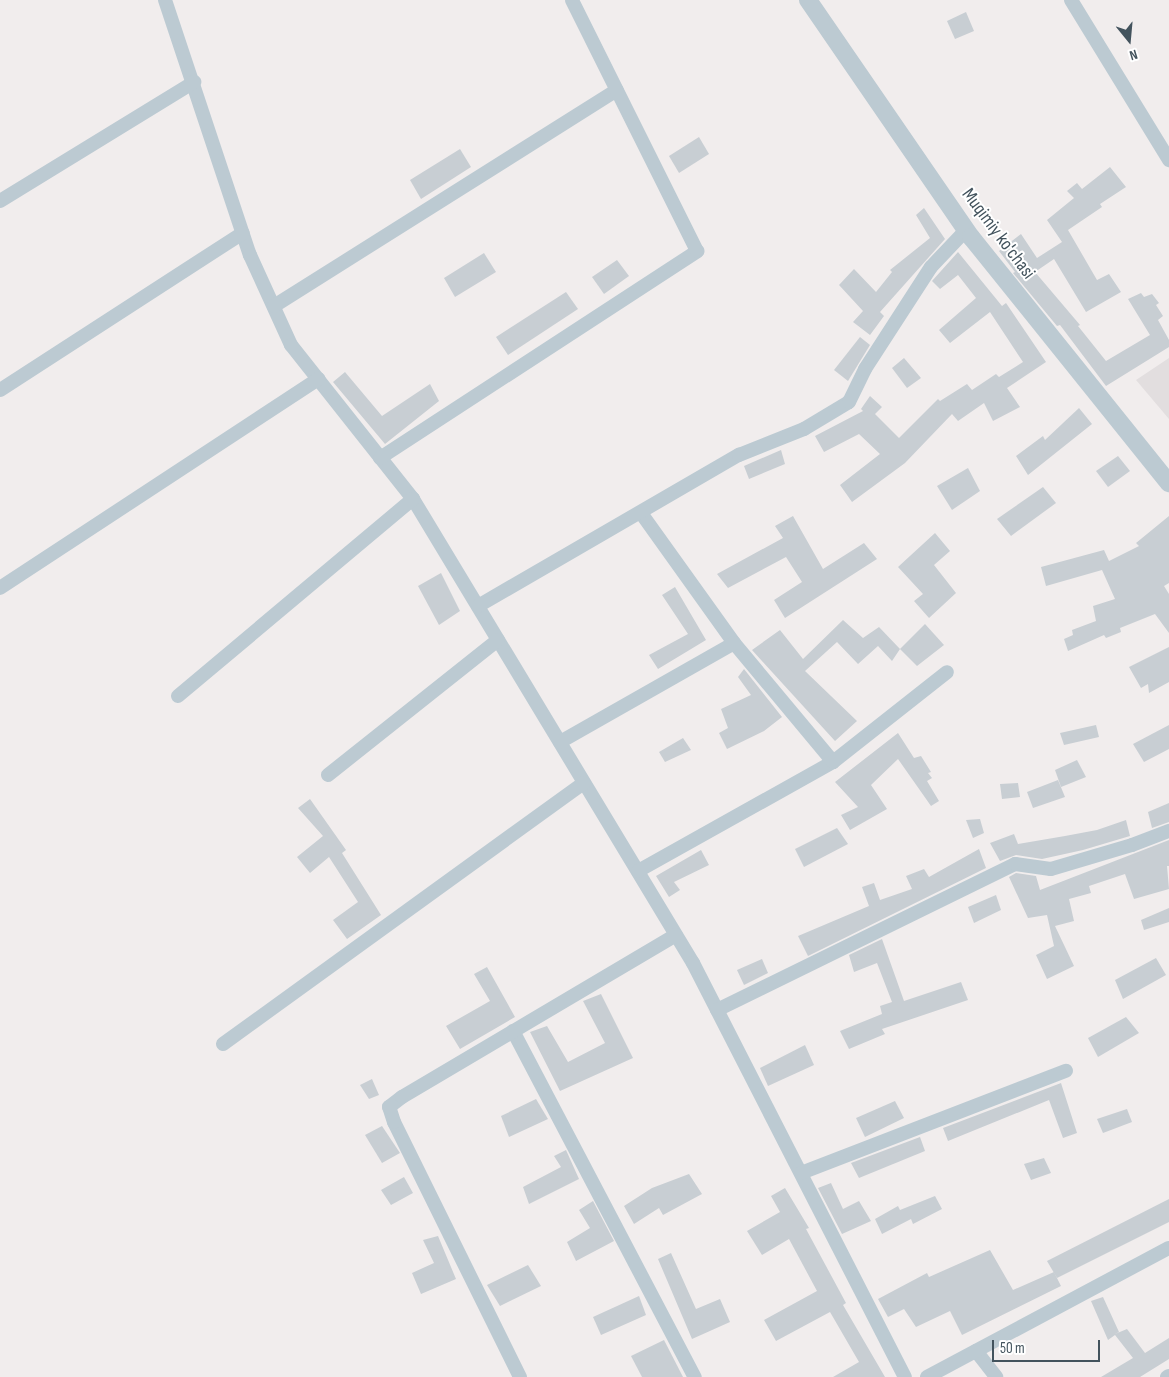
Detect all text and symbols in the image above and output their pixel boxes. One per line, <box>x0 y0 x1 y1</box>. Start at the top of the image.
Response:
north arrow <box>1104 15 1154 65</box>
text: N <box>1127 46 1140 64</box>
street label: Muqimiy ko'chasi <box>956 184 1040 284</box>
scale bar <box>994 1330 1102 1362</box>
text: 50 m <box>1000 1339 1025 1358</box>

